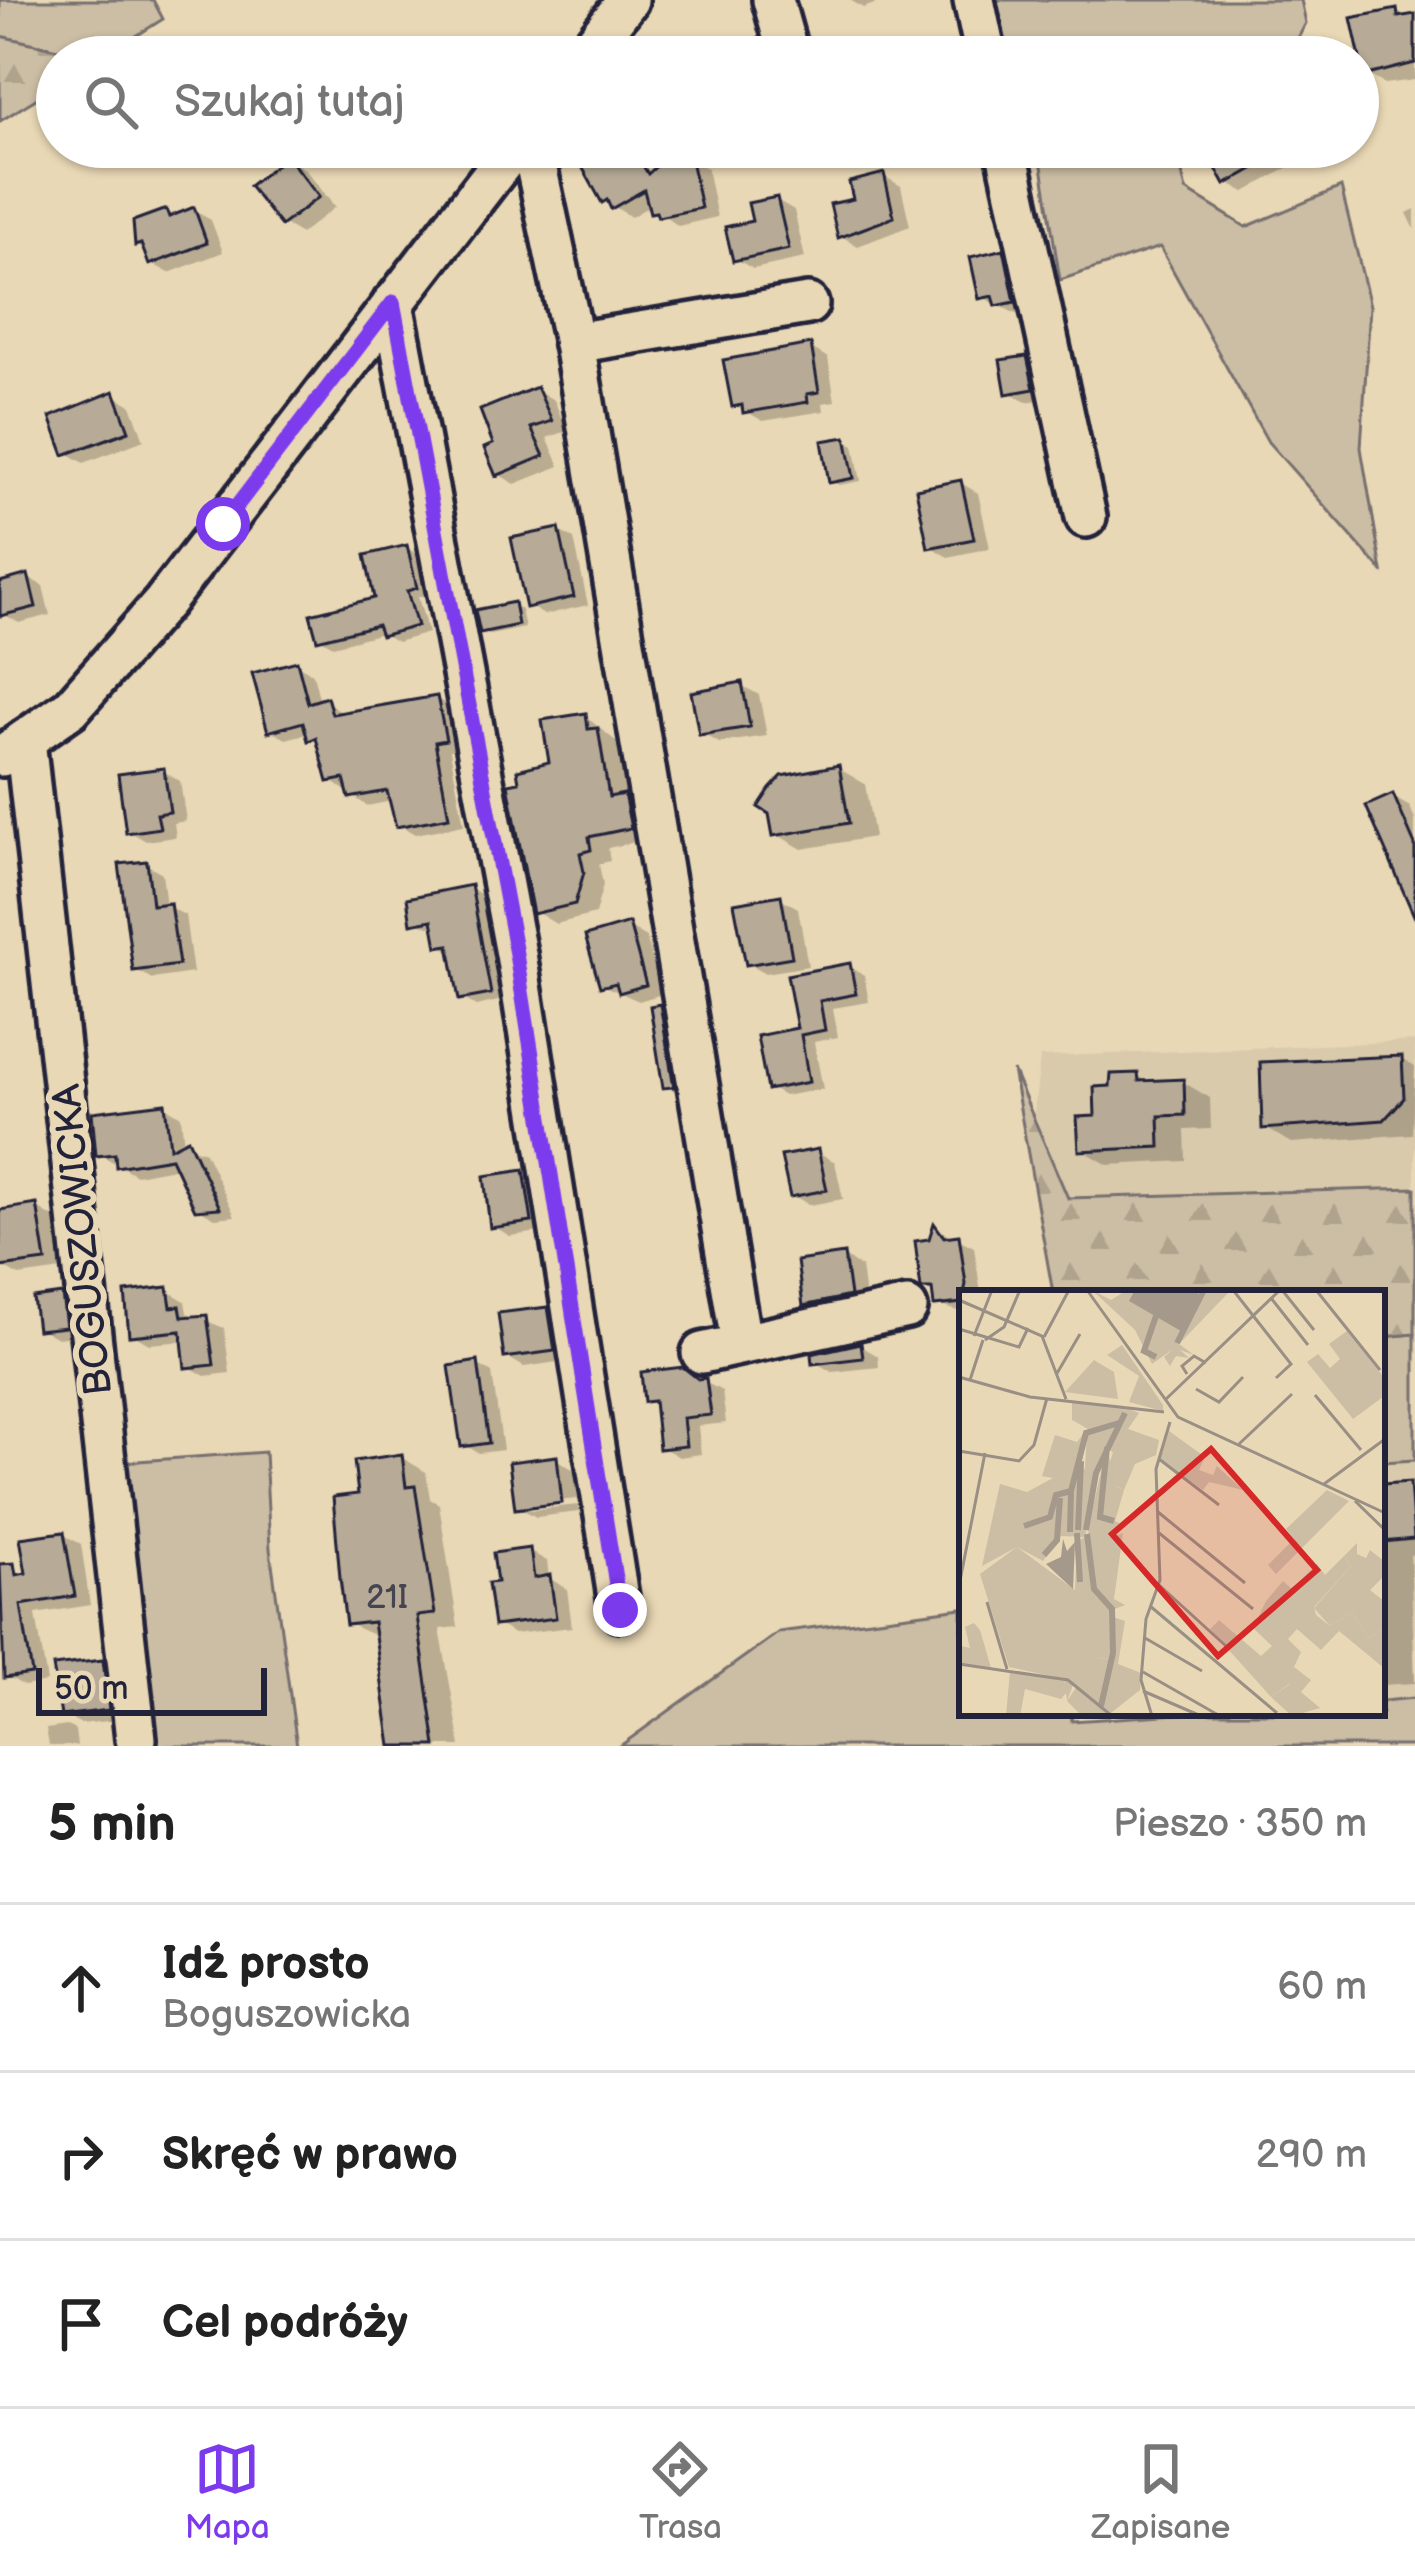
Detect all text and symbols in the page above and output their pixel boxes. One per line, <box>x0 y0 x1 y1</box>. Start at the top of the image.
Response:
search box <box>36 36 1379 168</box>
icon: search <box>78 69 144 135</box>
text: Szukaj tutaj <box>174 75 405 130</box>
route start <box>196 497 250 551</box>
street label: BOGUSZOWICKA <box>44 1082 123 1398</box>
inset map <box>959 1290 1385 1716</box>
house number: 21I <box>366 1578 408 1618</box>
route end <box>593 1583 647 1637</box>
scale bar <box>36 1662 267 1715</box>
text: 50 m <box>54 1669 129 1709</box>
text: 5 min <box>48 1794 176 1855</box>
text: Pieszo · 350 m <box>1113 1801 1367 1848</box>
text: Idź prosto <box>162 1937 370 1992</box>
icon: ahead <box>48 1955 114 2021</box>
text: 60 m <box>1277 1964 1367 2011</box>
text: Boguszowicka <box>162 1992 411 2039</box>
icon: right <box>48 2123 114 2189</box>
text: Skręć w prawo <box>162 2128 458 2183</box>
text: 290 m <box>1256 2132 1367 2179</box>
icon: arrive <box>48 2291 114 2357</box>
text: Cel podróży <box>162 2296 408 2351</box>
tab: Mapa <box>185 2436 270 2548</box>
tab: Trasa <box>639 2436 722 2548</box>
tab: Zapisane <box>1091 2436 1230 2548</box>

